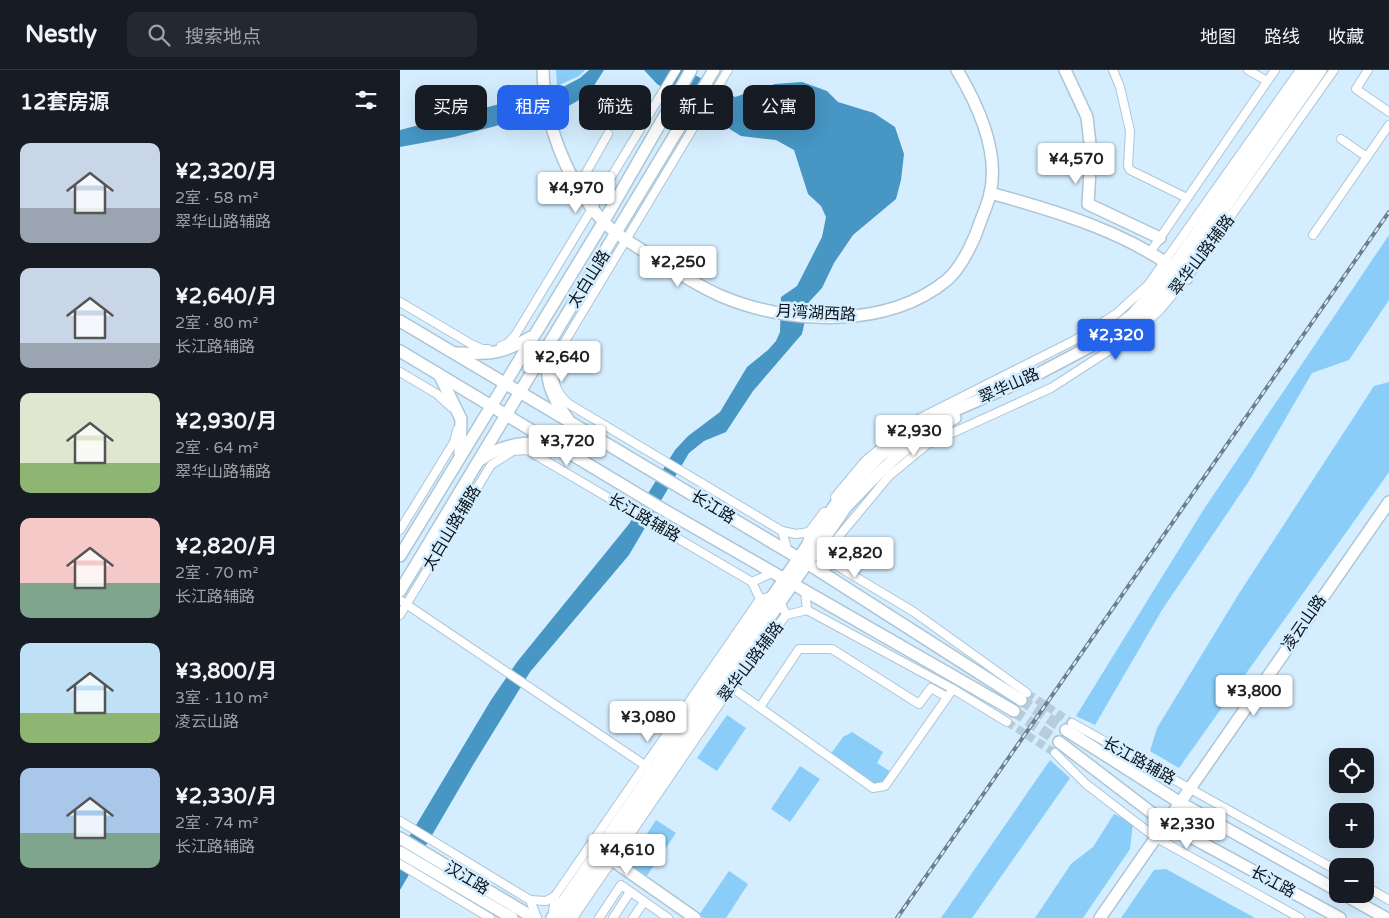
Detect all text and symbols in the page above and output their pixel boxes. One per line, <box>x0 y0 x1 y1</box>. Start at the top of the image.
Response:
search box <box>127 12 477 57</box>
text: Nestly <box>25 20 97 49</box>
icon: search <box>145 21 173 49</box>
text: 搜索地点 <box>185 26 261 48</box>
text: 地图 <box>1200 26 1236 48</box>
text: 路线 <box>1264 26 1300 48</box>
text: 收藏 <box>1328 26 1364 48</box>
chip: 买房 <box>415 85 487 130</box>
chip: 租房 <box>497 85 569 130</box>
chip: 筛选 <box>579 85 651 130</box>
chip: 新上 <box>661 85 733 130</box>
chip: 公寓 <box>743 85 815 130</box>
icon: filters <box>352 86 380 114</box>
text: 12套房源 <box>20 90 109 115</box>
pin: ¥4,570 <box>1035 142 1117 185</box>
text: ¥4,570 <box>1049 149 1103 169</box>
text: ¥2,320/月 <box>175 159 277 184</box>
icon: home <box>60 163 120 223</box>
pin: ¥4,970 <box>535 172 617 214</box>
text: ¥4,970 <box>549 178 603 198</box>
text: 2室 · 58 m² <box>175 188 258 208</box>
street label: 翠华山路辅路 <box>1165 211 1239 299</box>
text: 翠华山路辅路 <box>175 212 271 232</box>
pin: ¥2,250 <box>637 246 719 288</box>
street label: 太白山路 <box>564 247 614 311</box>
text: ¥2,250 <box>651 252 705 272</box>
text: ¥2,640/月 <box>175 284 277 309</box>
icon: home <box>60 288 120 348</box>
street label: 月湾湖西路 <box>776 301 856 325</box>
text: 2室 · 80 m² <box>175 313 258 333</box>
pin: ¥2,320 <box>1075 318 1157 361</box>
text: ¥2,320 <box>1089 325 1143 345</box>
text: 长江路辅路 <box>175 337 255 357</box>
pin: ¥2,640 <box>521 340 603 383</box>
text: ¥2,640 <box>535 347 589 367</box>
street label: 翠华山路 <box>976 364 1042 408</box>
text: ¥2,930/月 <box>175 409 277 434</box>
icon: home <box>60 413 120 473</box>
pin: ¥2,930 <box>873 414 955 457</box>
text: ¥2,930 <box>887 421 941 441</box>
pin: ¥3,720 <box>526 424 608 467</box>
text: ¥3,720 <box>540 431 594 451</box>
text: 2室 · 64 m² <box>175 438 258 458</box>
text: 翠华山路辅路 <box>175 462 271 482</box>
street label: 太白山路辅路 <box>419 482 485 574</box>
street label: 长江路 <box>687 486 739 528</box>
street label: 长江路辅路 <box>604 489 684 547</box>
text: ¥2,820/月 <box>175 534 277 559</box>
pin: ¥2,820 <box>814 536 896 579</box>
icon: home <box>60 538 120 598</box>
text: ¥2,820 <box>828 543 882 563</box>
text: 2室 · 70 m² <box>175 563 258 583</box>
text: 长江路辅路 <box>175 587 255 607</box>
street label: 凌云山路 <box>1277 591 1331 655</box>
street label: 翠华山路辅路 <box>714 618 788 706</box>
text: ¥3,800/月 <box>175 659 277 684</box>
icon: home <box>60 663 120 723</box>
pin: ¥3,800 <box>1213 674 1295 717</box>
text: ¥3,800 <box>1227 681 1281 701</box>
text: 3室 · 110 m² <box>175 688 268 708</box>
pin: ¥3,080 <box>607 700 689 743</box>
text: ¥3,080 <box>621 707 675 727</box>
text: 凌云山路 <box>175 712 239 732</box>
street label: 长江路辅路 <box>1099 733 1179 789</box>
map controls <box>1329 748 1374 903</box>
button: locate <box>1329 748 1374 793</box>
text: ¥2,330/月 <box>175 784 277 809</box>
icon: home <box>60 788 120 848</box>
button: + <box>1329 803 1374 848</box>
pin: ¥2,330 <box>1146 808 1228 850</box>
text: 2室 · 74 m² <box>175 813 258 833</box>
text: ¥2,330 <box>1160 814 1214 834</box>
pin: ¥4,610 <box>586 834 668 876</box>
text: 长江路辅路 <box>175 837 255 857</box>
text: ¥4,610 <box>600 840 654 860</box>
street label: 汉江路 <box>441 857 493 899</box>
button: − <box>1329 858 1374 903</box>
street label: 长江路 <box>1247 862 1299 902</box>

